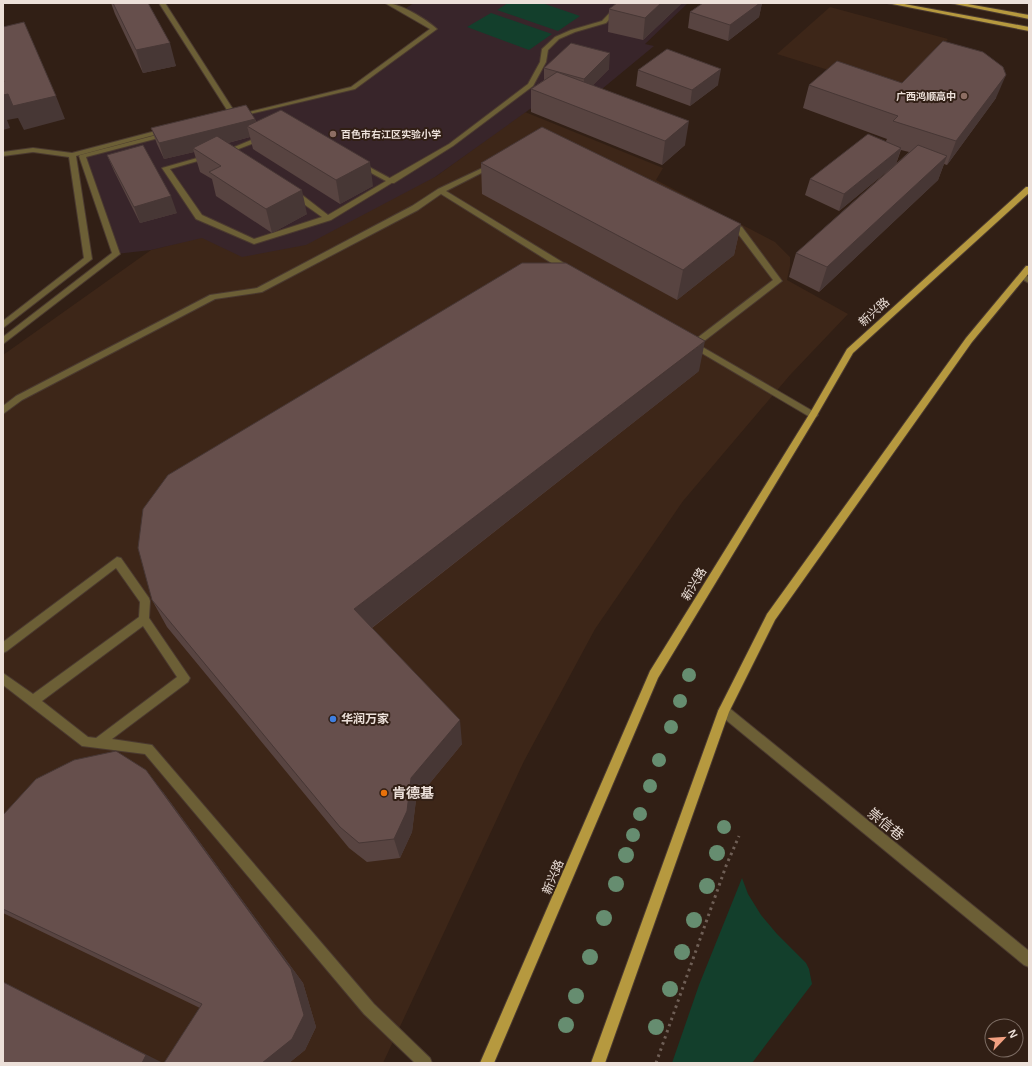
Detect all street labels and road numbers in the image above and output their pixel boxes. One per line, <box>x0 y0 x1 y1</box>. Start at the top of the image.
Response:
street label: 新兴路 <box>856 295 892 329</box>
street label: 新兴路 <box>679 565 709 603</box>
street label: 崇信巷 <box>865 805 907 843</box>
street label: 新兴路 <box>540 858 566 896</box>

